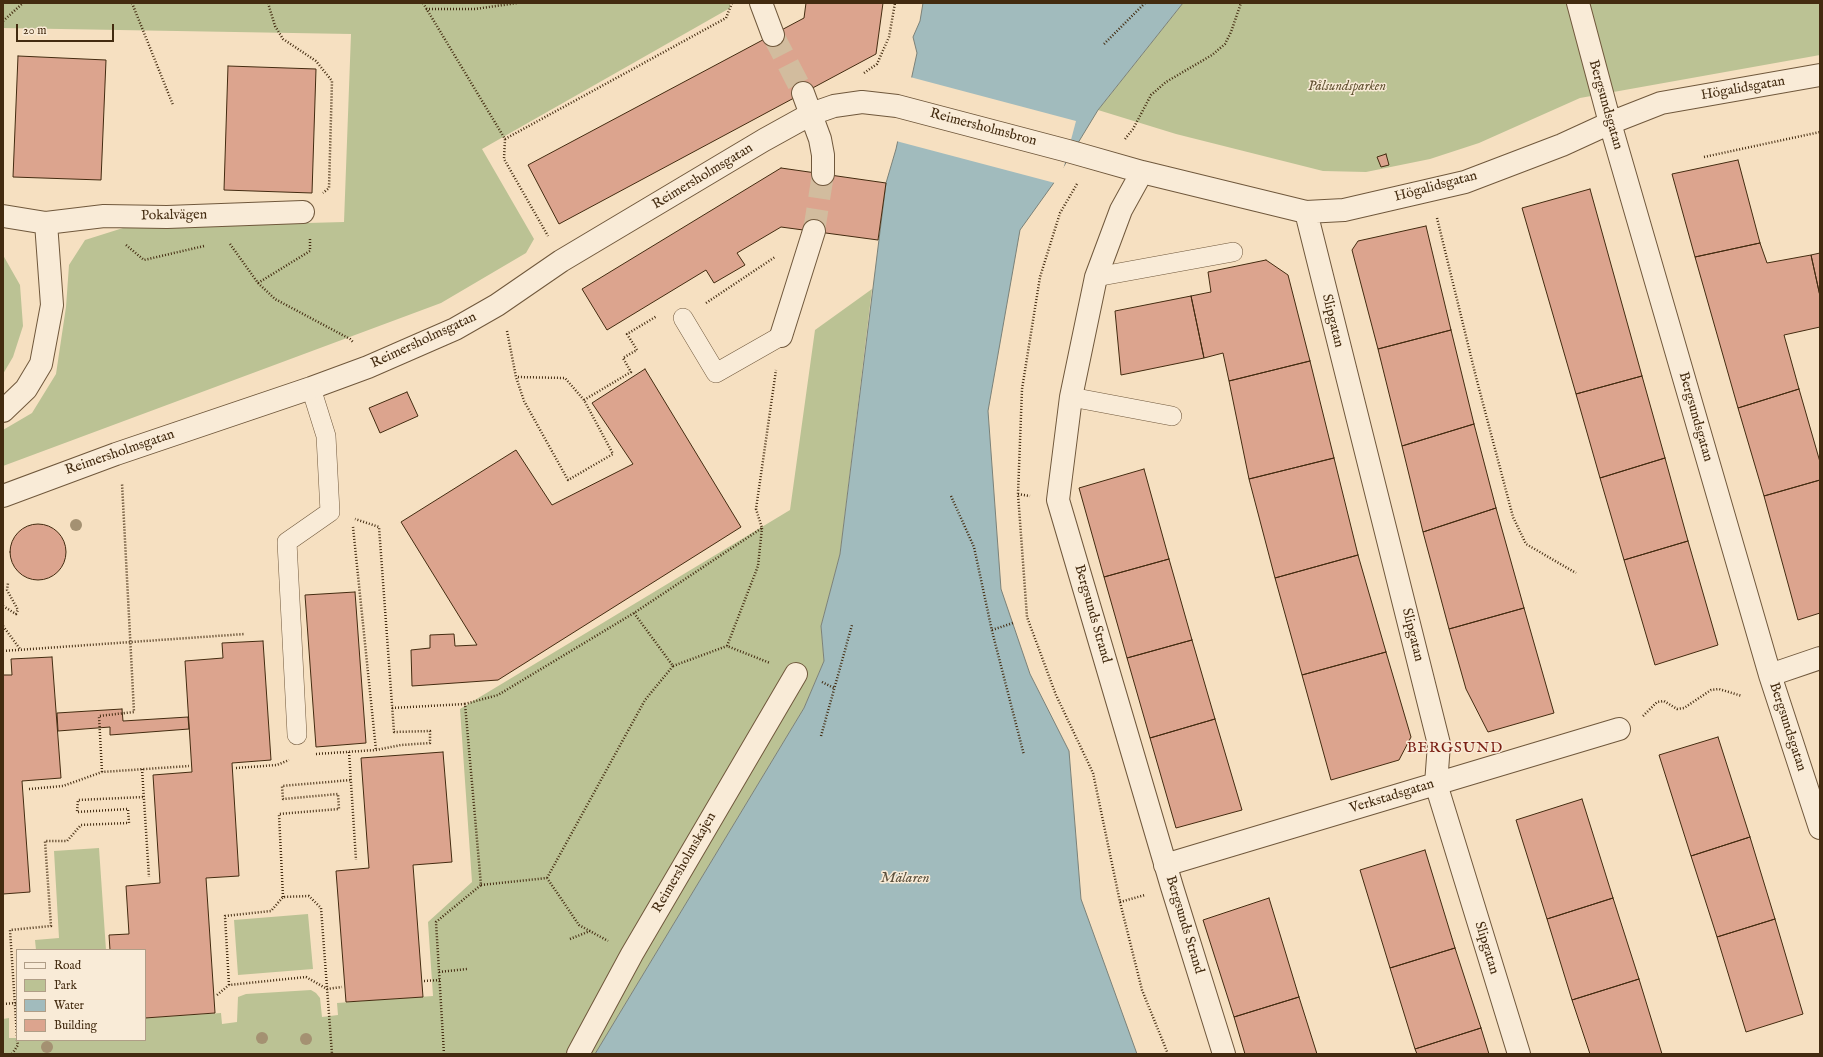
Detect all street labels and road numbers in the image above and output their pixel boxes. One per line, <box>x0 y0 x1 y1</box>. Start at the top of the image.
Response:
street label: Bergsundsgatan <box>1584 58 1626 152</box>
street label: Högalidsgatan <box>1700 73 1786 105</box>
street label: Reimersholmsbron <box>928 106 1038 150</box>
street label: Reimersholmsgatan <box>650 140 756 214</box>
street label: Högalidsgatan <box>1393 168 1479 206</box>
street label: Pokalvägen <box>141 207 207 225</box>
street label: Slipgatan <box>1317 293 1347 349</box>
street label: Reimersholmsgatan <box>369 309 479 373</box>
street label: Bergsundsgatan <box>1674 370 1716 464</box>
street label: Reimersholmsgatan <box>63 426 177 480</box>
street label: Bergsunds Strand <box>1070 563 1114 665</box>
street label: Slipgatan <box>1397 607 1427 663</box>
street label: Bergsundsgatan <box>1765 680 1809 774</box>
street label: Verkstadsgatan <box>1348 776 1436 818</box>
street label: Reimersholmskajen <box>649 810 721 916</box>
street label: Bergsunds Strand <box>1161 874 1207 976</box>
street label: Slipgatan <box>1470 920 1502 976</box>

